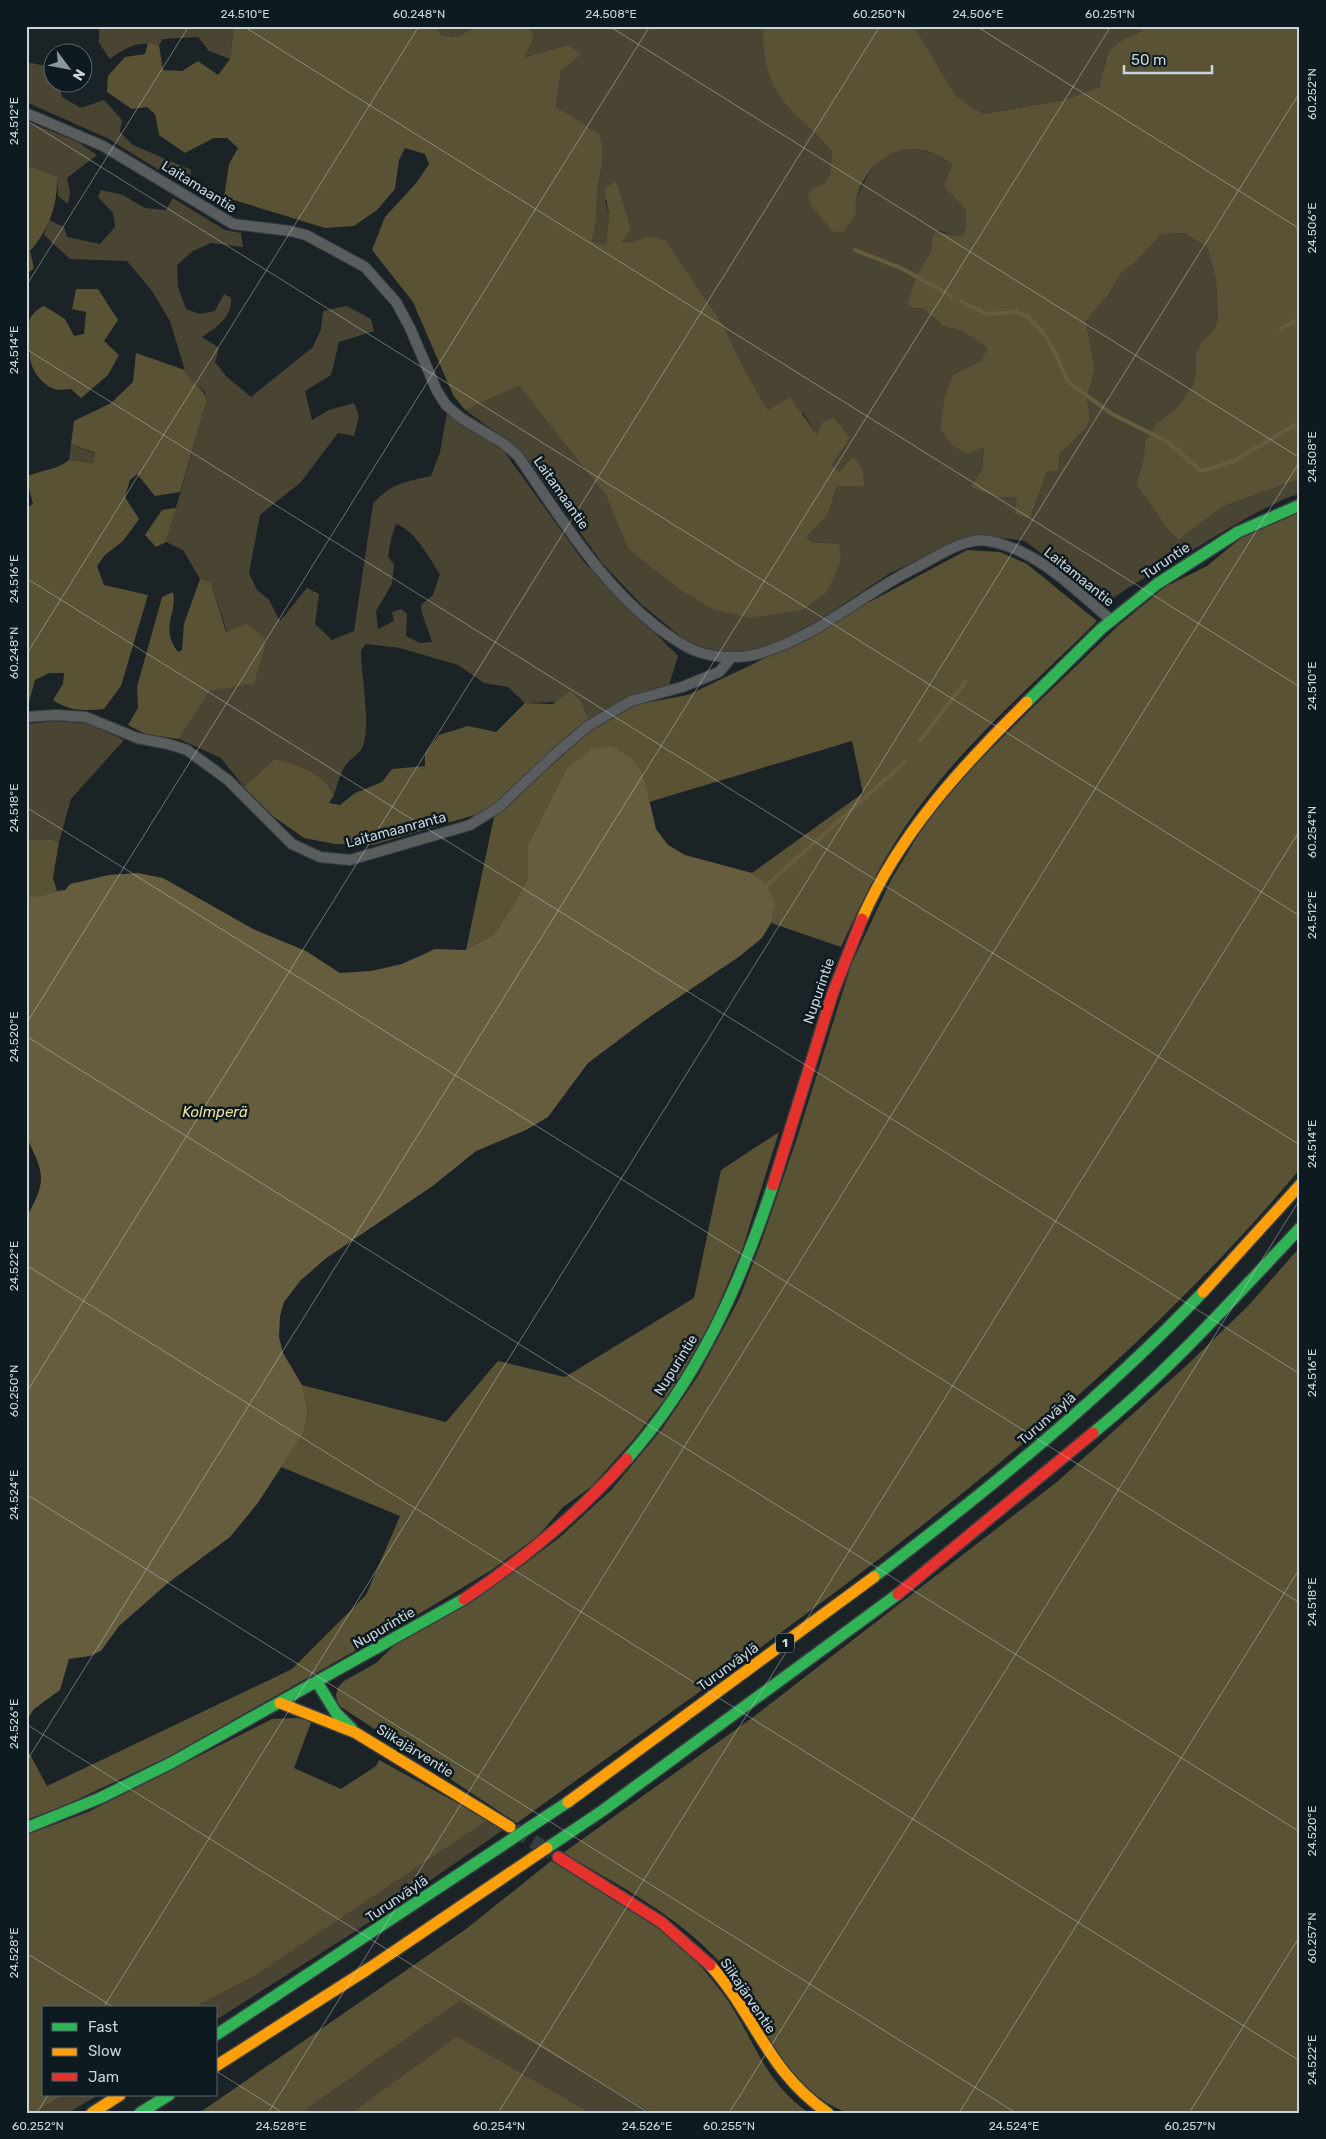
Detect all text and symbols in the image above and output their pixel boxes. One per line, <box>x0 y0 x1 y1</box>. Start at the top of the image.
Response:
text: 24.510°E <box>221 7 269 21</box>
text: 60.248°N <box>393 7 445 21</box>
text: 24.508°E <box>585 7 637 21</box>
text: 60.250°N <box>853 7 905 21</box>
text: 24.506°E <box>952 7 1004 21</box>
text: 60.251°N <box>1085 7 1135 21</box>
north arrow <box>42 42 92 92</box>
scale bar <box>1124 42 1211 74</box>
text: 50 m <box>1131 51 1166 69</box>
text: N <box>69 66 88 83</box>
text: 60.252°N <box>1305 68 1319 120</box>
text: 24.512°E <box>7 97 21 145</box>
street label: Laitamaantie <box>158 157 240 217</box>
text: 24.506°E <box>1305 202 1319 254</box>
text: 24.514°E <box>7 326 21 374</box>
text: 24.508°E <box>1305 431 1319 483</box>
street label: Laitamaantie <box>530 453 592 533</box>
street label: Turuntie <box>1139 539 1193 583</box>
street label: Laitamaantie <box>1041 544 1118 611</box>
text: 24.516°E <box>7 555 21 603</box>
text: 60.248°N <box>7 627 21 679</box>
text: 24.510°E <box>1305 662 1319 710</box>
text: 24.518°E <box>7 784 21 832</box>
text: 60.254°N <box>1305 806 1319 858</box>
street label: Laitamaanranta <box>344 808 448 852</box>
text: 24.512°E <box>1305 891 1319 939</box>
street label: Nupurintie <box>800 956 838 1026</box>
text: 24.520°E <box>7 1012 21 1062</box>
water label: Kolmperä <box>182 1103 248 1121</box>
text: 24.514°E <box>1305 1120 1319 1168</box>
text: 24.522°E <box>7 1241 21 1291</box>
street label: Nupurintie <box>651 1331 701 1399</box>
text: 24.516°E <box>1305 1349 1319 1397</box>
text: 60.250°N <box>7 1365 21 1417</box>
street label: Turunväylä <box>1015 1389 1079 1449</box>
text: 24.524°E <box>7 1470 21 1520</box>
text: 24.518°E <box>1305 1578 1319 1626</box>
street label: Nupurintie <box>350 1603 418 1653</box>
road number: 1 <box>776 1634 794 1652</box>
street label: Turunväylä <box>694 1639 762 1695</box>
text: 24.526°E <box>7 1699 21 1749</box>
street label: Siikajärventie <box>373 1721 457 1781</box>
text: 24.520°E <box>1305 1806 1319 1856</box>
street label: Turunväylä <box>363 1872 431 1926</box>
text: 60.257°N <box>1305 1912 1319 1964</box>
text: 24.528°E <box>7 1928 21 1978</box>
street label: Siikajärventie <box>716 1955 780 2037</box>
legend <box>42 2006 218 2096</box>
text: Fast <box>88 2018 118 2036</box>
text: 24.522°E <box>1305 2035 1319 2085</box>
text: Slow <box>88 2042 121 2060</box>
text: Jam <box>88 2068 119 2086</box>
text: 60.252°N <box>12 2119 64 2133</box>
text: 24.528°E <box>256 2119 306 2133</box>
text: 60.254°N <box>473 2119 525 2133</box>
text: 24.526°E <box>622 2119 672 2133</box>
text: 60.255°N <box>703 2119 755 2133</box>
text: 24.524°E <box>989 2119 1039 2133</box>
text: 60.257°N <box>1164 2119 1216 2133</box>

